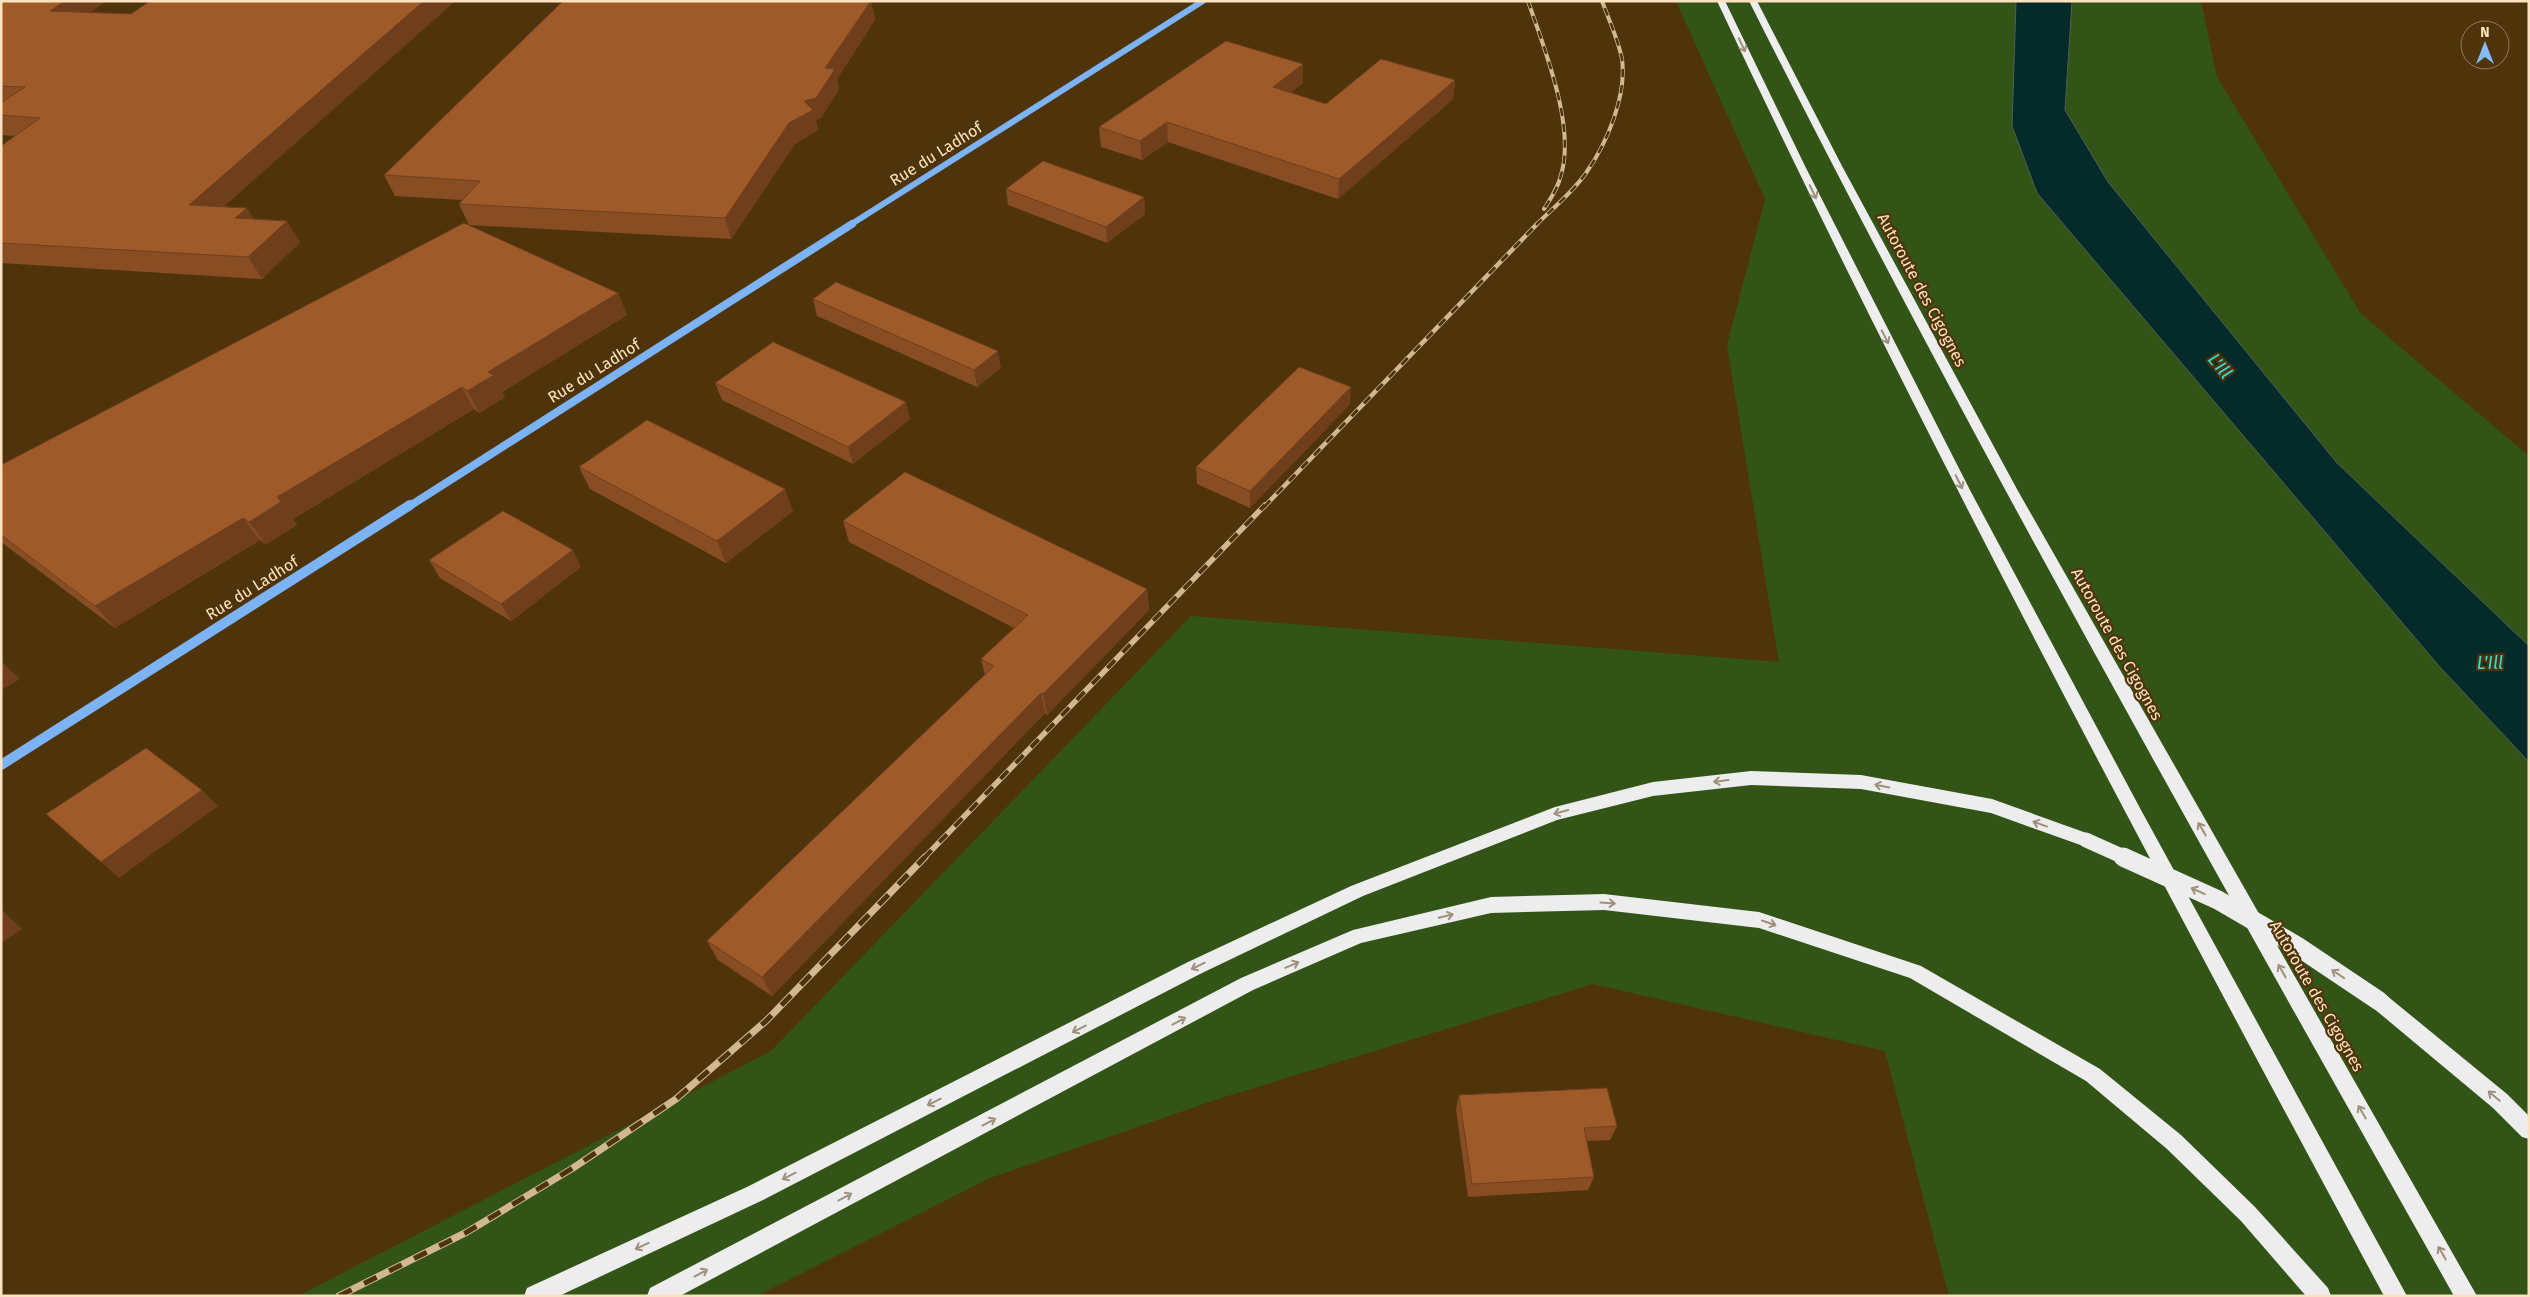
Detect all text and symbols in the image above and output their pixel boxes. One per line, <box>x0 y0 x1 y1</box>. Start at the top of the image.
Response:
north arrow <box>2460 20 2510 70</box>
text: N <box>2480 24 2490 41</box>
one-way arrow <box>1738 37 1747 52</box>
street label: Rue du Ladhof <box>886 117 987 190</box>
one-way arrow <box>1808 184 1818 199</box>
street label: Autoroute des Cigognes <box>1873 210 1971 370</box>
one-way arrow <box>1881 329 1890 344</box>
street label: Rue du Ladhof <box>544 334 645 407</box>
water label: L'Ill <box>2203 349 2237 383</box>
one-way arrow <box>1955 474 1964 489</box>
street label: Rue du Ladhof <box>202 551 303 624</box>
street label: Autoroute des Cigognes <box>2067 565 2167 723</box>
water label: L'Ill <box>2477 652 2503 674</box>
one-way arrow <box>1713 776 1729 786</box>
one-way arrow <box>1875 780 1891 790</box>
one-way arrow <box>1554 808 1570 817</box>
one-way arrow <box>2032 818 2048 828</box>
one-way arrow <box>2196 823 2206 837</box>
one-way arrow <box>2191 886 2206 896</box>
one-way arrow <box>1599 898 1615 908</box>
one-way arrow <box>1438 911 1454 920</box>
street label: Autoroute des Cigognes <box>2266 917 2368 1075</box>
one-way arrow <box>1760 919 1776 928</box>
one-way arrow <box>1284 959 1299 969</box>
one-way arrow <box>1191 962 1206 972</box>
one-way arrow <box>2277 963 2287 978</box>
one-way arrow <box>2332 968 2346 978</box>
one-way arrow <box>1171 1016 1186 1026</box>
one-way arrow <box>1071 1024 1086 1034</box>
one-way arrow <box>2487 1091 2500 1102</box>
one-way arrow <box>927 1098 942 1107</box>
one-way arrow <box>2357 1105 2366 1120</box>
one-way arrow <box>981 1117 996 1127</box>
one-way arrow <box>782 1172 797 1181</box>
one-way arrow <box>837 1192 852 1201</box>
one-way arrow <box>635 1241 650 1251</box>
one-way arrow <box>2437 1246 2447 1261</box>
one-way arrow <box>693 1268 708 1277</box>

